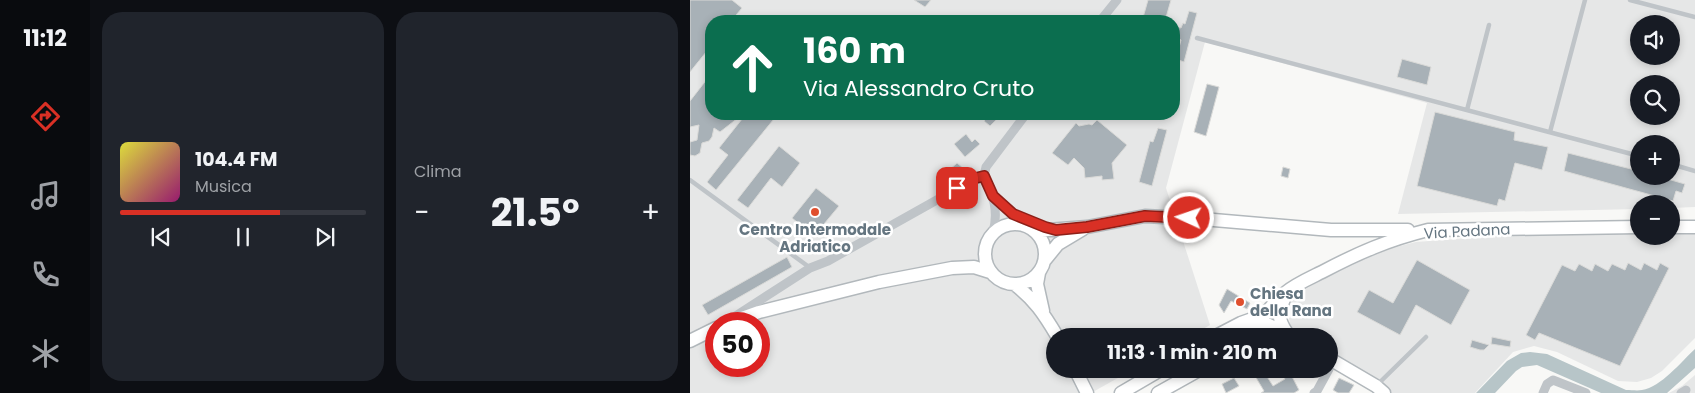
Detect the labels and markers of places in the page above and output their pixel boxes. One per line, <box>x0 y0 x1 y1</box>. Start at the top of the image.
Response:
pin <box>936 167 978 209</box>
marker: Centro Intermodale Adriatico <box>809 206 821 218</box>
place label: Centro Intermodale Adriatico <box>739 219 891 257</box>
place label: Chiesa della Rana <box>1250 283 1332 321</box>
marker: Chiesa della Rana <box>1234 296 1246 308</box>

